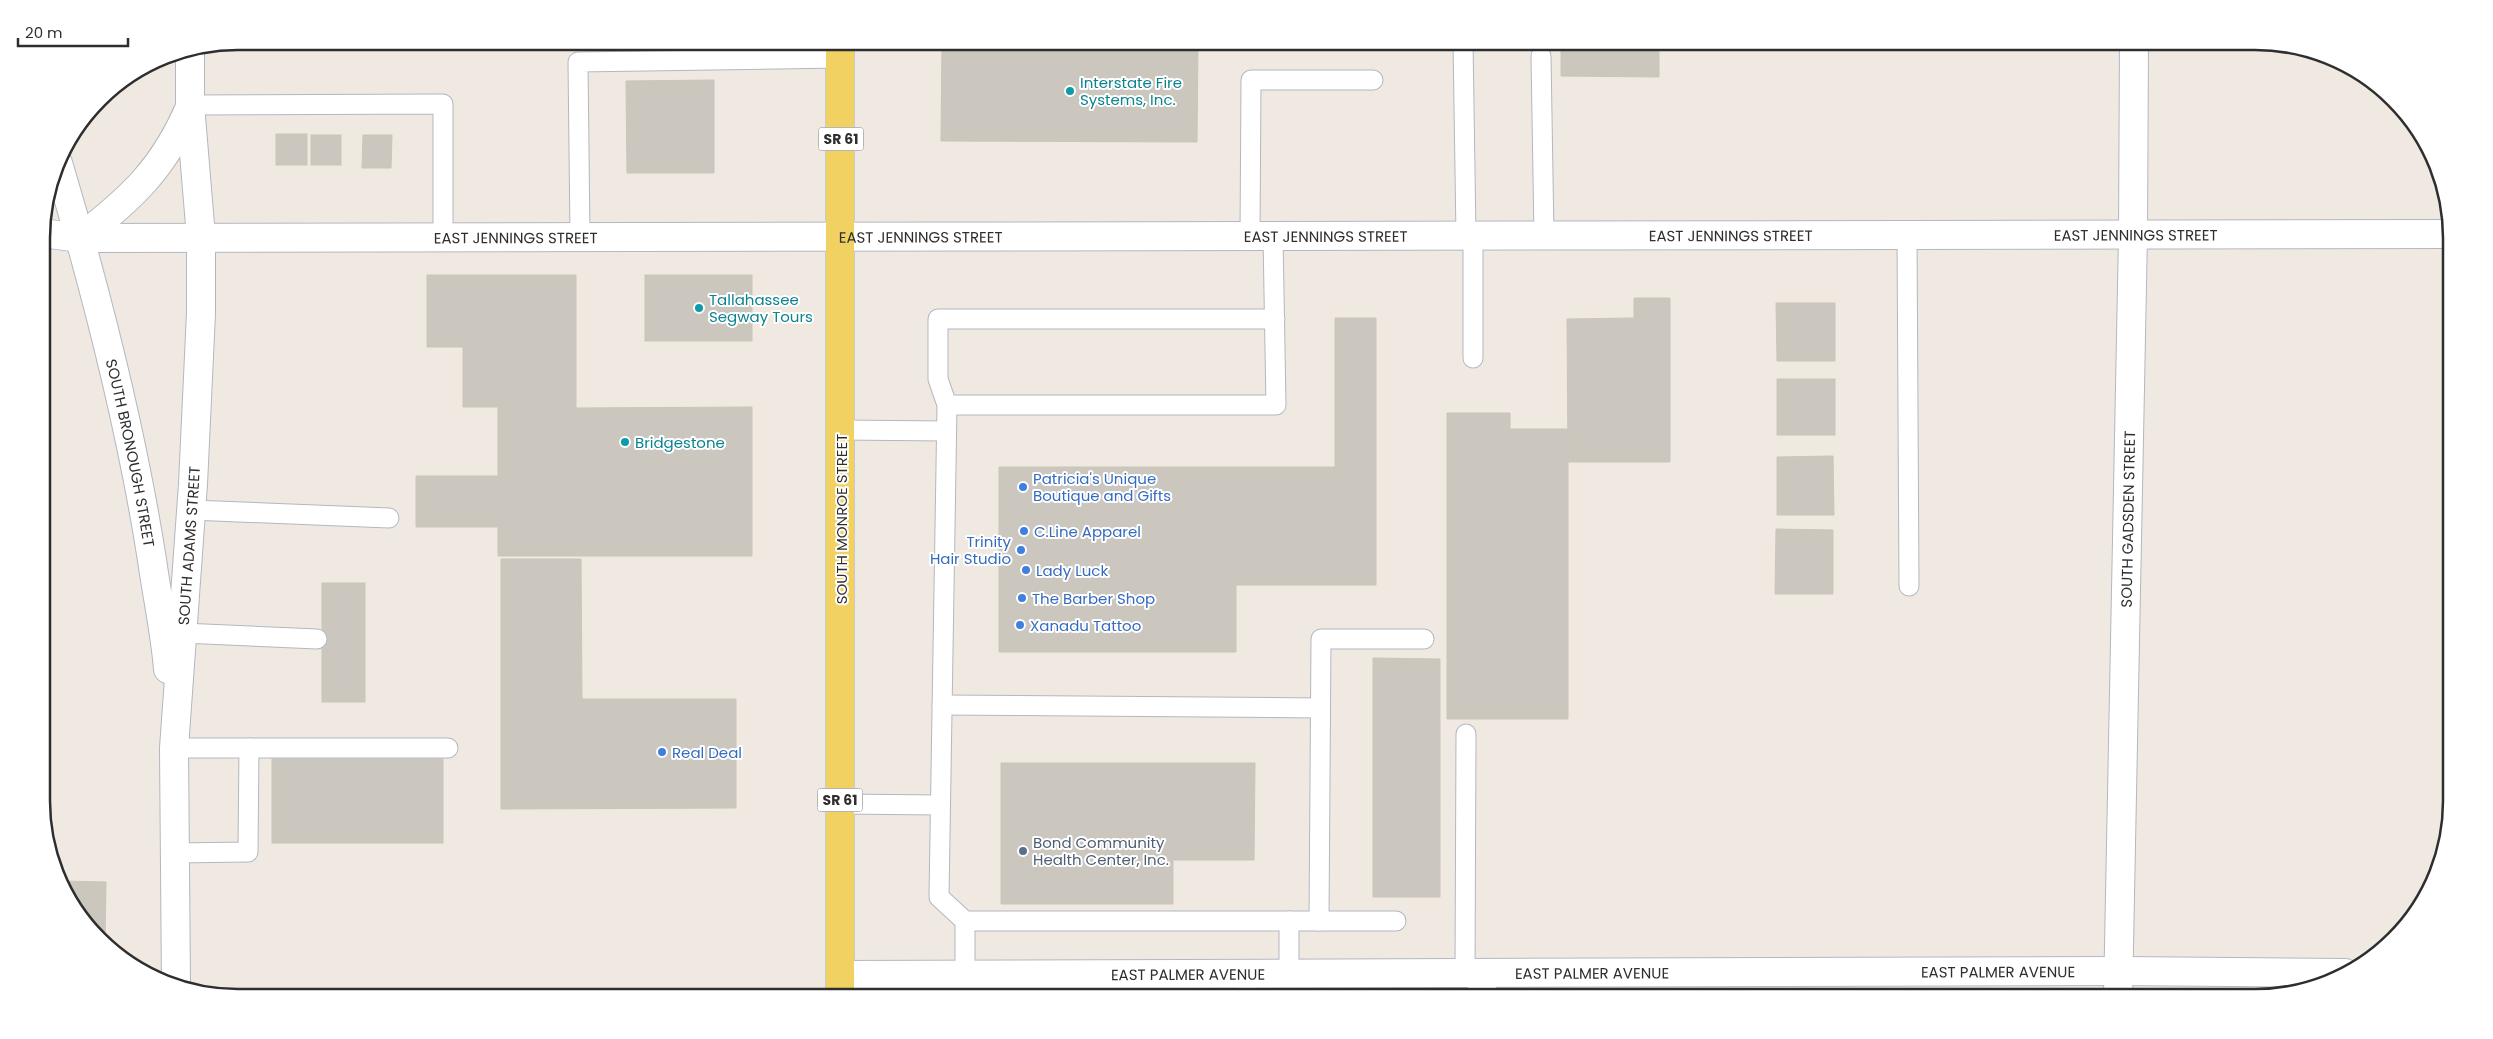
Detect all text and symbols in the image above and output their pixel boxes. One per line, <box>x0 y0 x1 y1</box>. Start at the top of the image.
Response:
scale bar <box>18 15 128 47</box>
text: 20 m <box>25 22 63 43</box>
place label: Interstate Fire Systems, Inc. <box>1080 72 1182 110</box>
marker: Interstate Fire Systems, Inc. <box>1064 85 1076 97</box>
road number: SR 61 <box>818 128 864 150</box>
street label: EAST JENNINGS STREET <box>2054 224 2218 245</box>
street label: EAST JENNINGS STREET <box>1244 225 1408 247</box>
street label: EAST JENNINGS STREET <box>1649 225 1813 246</box>
street label: EAST JENNINGS STREET <box>839 226 1003 247</box>
street label: EAST JENNINGS STREET <box>434 227 598 248</box>
place label: Tallahassee Segway Tours <box>709 289 813 327</box>
marker: Tallahassee Segway Tours <box>693 302 705 314</box>
street label: SOUTH BRONOUGH STREET <box>101 357 160 548</box>
street label: SOUTH GADSDEN STREET <box>2115 430 2140 608</box>
place label: Bridgestone <box>635 432 725 453</box>
street label: SOUTH MONROE STREET <box>831 434 852 604</box>
marker: Bridgestone <box>619 436 631 448</box>
street label: SOUTH ADAMS STREET <box>172 465 204 626</box>
place label: Patricia's Unique Boutique and Gifts <box>1033 468 1171 506</box>
marker: Patricia's Unique Boutique and Gifts <box>1017 481 1029 493</box>
place label: C.Line Apparel <box>1034 521 1141 542</box>
marker: C.Line Apparel <box>1018 525 1030 537</box>
place label: Trinity Hair Studio <box>930 531 1012 569</box>
marker: Trinity Hair Studio <box>1015 544 1027 556</box>
place label: Lady Luck <box>1036 560 1108 581</box>
marker: Lady Luck <box>1020 564 1032 576</box>
place label: The Barber Shop <box>1032 588 1155 609</box>
marker: The Barber Shop <box>1016 592 1028 604</box>
place label: Xanadu Tattoo <box>1030 615 1141 636</box>
marker: Xanadu Tattoo <box>1014 619 1026 631</box>
place label: Real Deal <box>672 742 742 763</box>
marker: Real Deal <box>656 746 668 758</box>
road number: SR 61 <box>818 788 862 812</box>
place label: Bond Community Health Center, Inc. <box>1033 832 1169 870</box>
marker: Bond Community Health Center, Inc. <box>1017 845 1029 857</box>
street label: EAST PALMER AVENUE <box>1921 961 2075 982</box>
street label: EAST PALMER AVENUE <box>1515 962 1669 983</box>
street label: EAST PALMER AVENUE <box>1111 963 1265 985</box>

